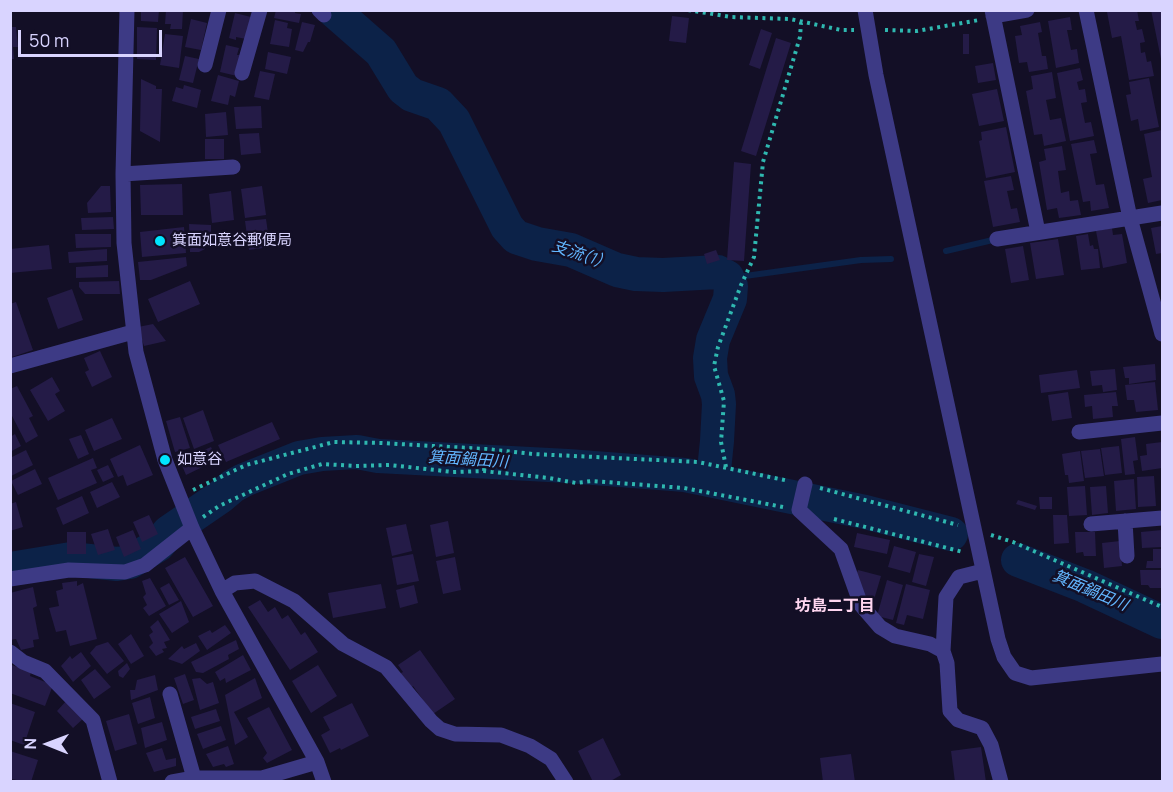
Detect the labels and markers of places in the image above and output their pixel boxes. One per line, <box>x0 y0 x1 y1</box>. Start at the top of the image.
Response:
place label: 箕面如意谷郵便局 <box>172 232 292 250</box>
marker: 箕面如意谷郵便局 <box>153 234 167 248</box>
place label: 如意谷 <box>177 451 222 469</box>
marker: 如意谷 <box>158 453 172 467</box>

